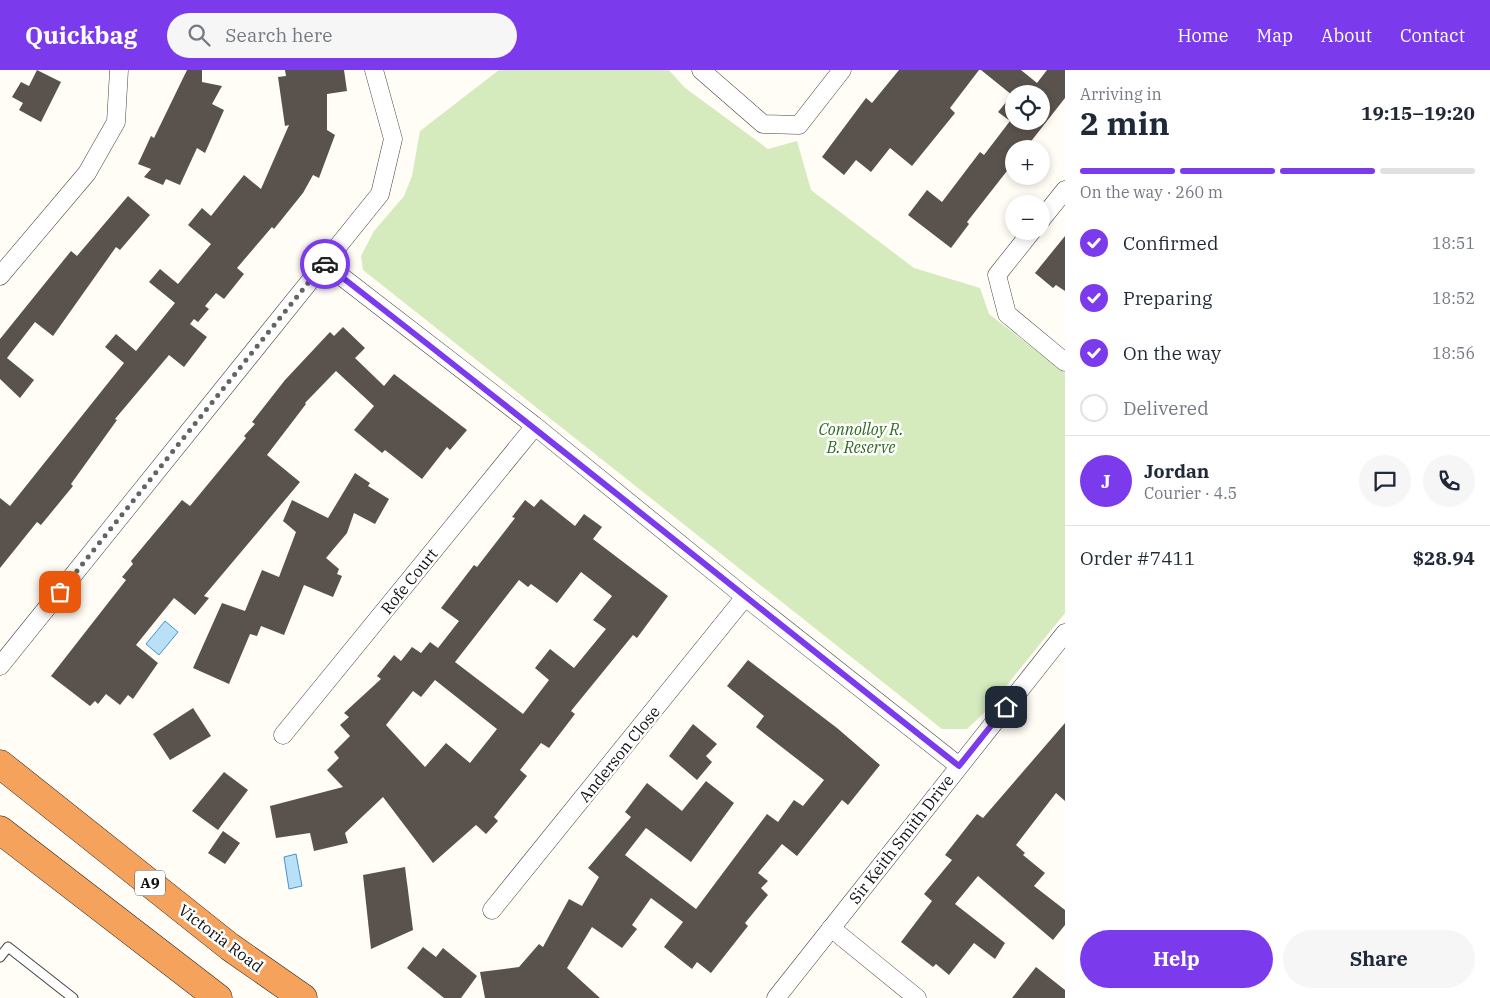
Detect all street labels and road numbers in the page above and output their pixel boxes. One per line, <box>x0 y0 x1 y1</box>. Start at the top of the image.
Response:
street label: Rofe Court <box>376 544 442 618</box>
street label: Anderson Close <box>574 702 664 806</box>
street label: Sir Keith Smith Drive <box>844 770 958 908</box>
road number: A9 <box>135 870 165 896</box>
street label: Victoria Road <box>175 900 268 977</box>

